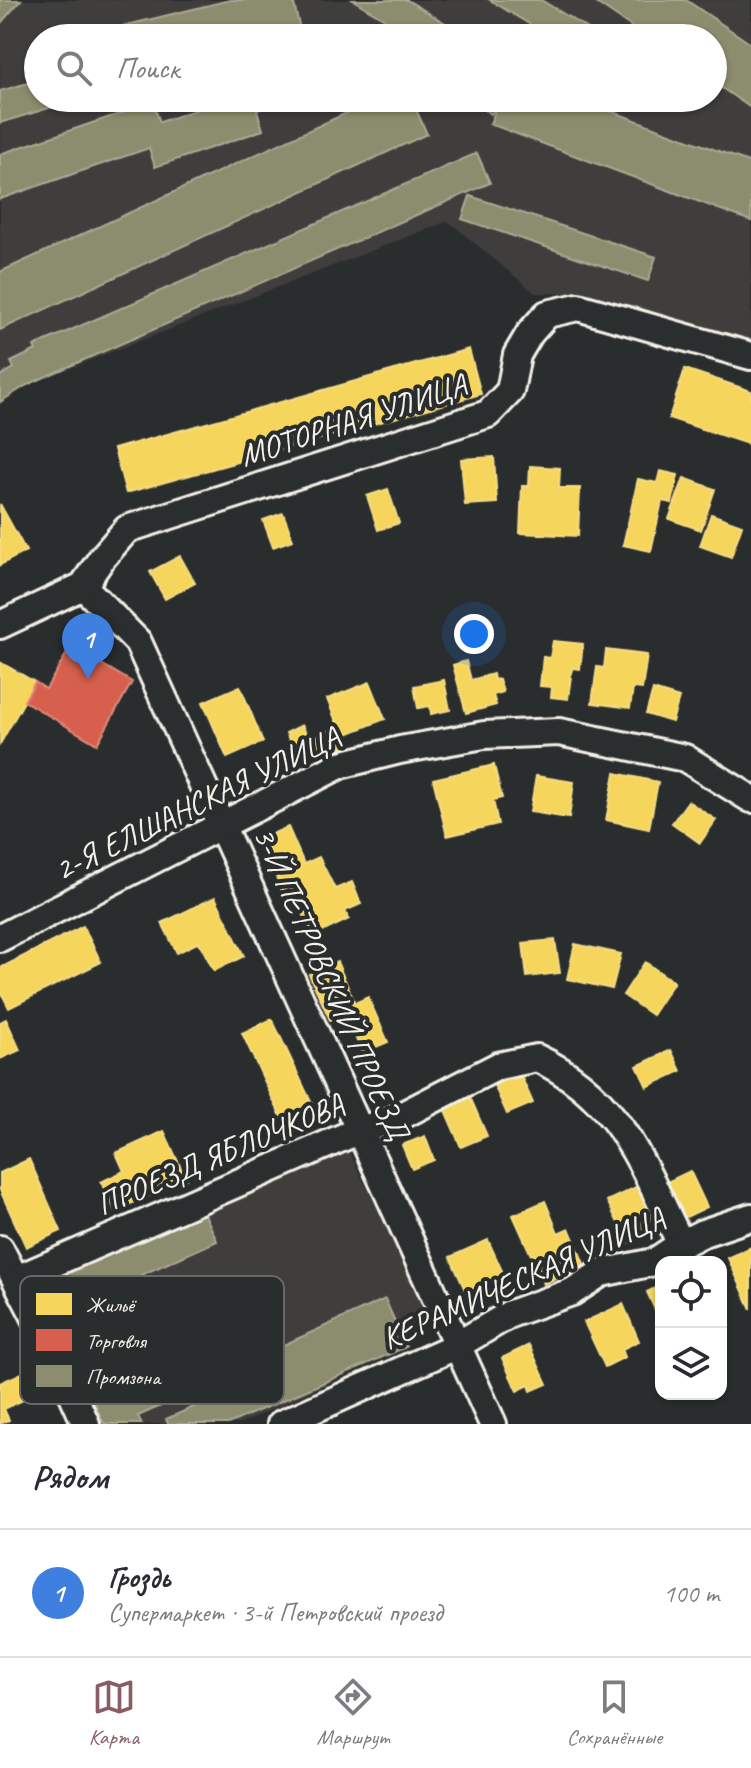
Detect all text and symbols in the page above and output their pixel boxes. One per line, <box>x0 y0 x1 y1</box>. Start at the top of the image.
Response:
search box <box>24 24 727 112</box>
icon: search <box>52 46 96 90</box>
text: Поиск <box>116 49 179 87</box>
street label: МОТОРНАЯ УЛИЦА <box>235 364 473 476</box>
pin: 1 <box>62 613 114 679</box>
your location <box>454 614 494 654</box>
street label: 2-Я ЕЛШАНСКАЯ УЛИЦА <box>48 716 347 890</box>
street label: 3-Й ПЕТРОВСКИЙ ПРОЕЗД <box>244 821 420 1148</box>
street label: ПРОЕЗД ЯБЛОЧКОВА <box>90 1083 351 1225</box>
street label: КЕРАМИЧЕСКАЯ УЛИЦА <box>375 1197 672 1359</box>
map controls <box>655 1256 727 1400</box>
button: locate <box>655 1256 727 1328</box>
legend <box>20 1276 284 1404</box>
text: Жильё <box>86 1291 138 1319</box>
text: Торговля <box>86 1327 147 1355</box>
button: layers <box>655 1328 727 1400</box>
text: Промзона <box>86 1363 162 1391</box>
text: Рядом <box>32 1455 108 1498</box>
text: Гроздь <box>108 1558 170 1596</box>
text: 1 <box>52 1577 64 1610</box>
text: 100 m <box>663 1577 719 1610</box>
text: Супермаркет · 3-й Петровский проезд <box>108 1596 442 1629</box>
tab: Карта <box>89 1675 139 1751</box>
tab: Маршрут <box>317 1675 389 1751</box>
tab: Сохранённые <box>567 1675 662 1751</box>

